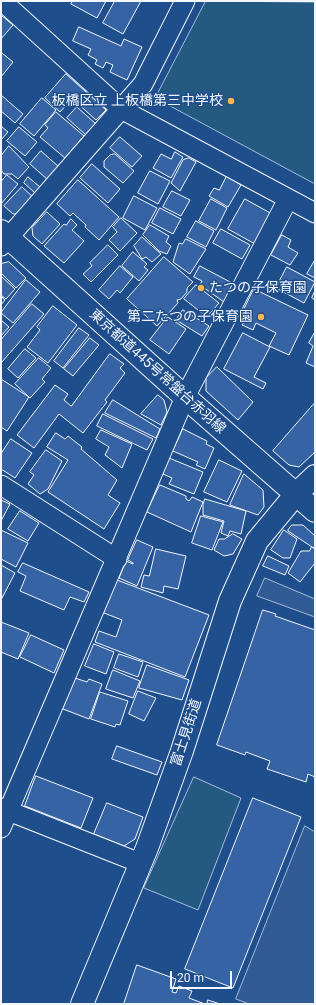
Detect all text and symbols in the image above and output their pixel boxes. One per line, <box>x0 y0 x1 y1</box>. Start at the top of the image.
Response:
place label: 板橋区立 上板橋第三中学校 <box>52 93 223 109</box>
marker: 板橋区立 上板橋第三中学校 <box>226 96 236 106</box>
place label: たつの子保育園 <box>209 280 307 296</box>
marker: たつの子保育園 <box>196 283 206 293</box>
street label: 東京都道445号常盤台赤羽線 <box>85 306 229 438</box>
place label: 第二たつの子保育園 <box>127 309 253 325</box>
marker: 第二たつの子保育園 <box>256 312 266 322</box>
street label: 富士見街道 <box>168 697 206 769</box>
scale bar <box>172 963 234 989</box>
text: 20 m <box>177 971 204 985</box>

